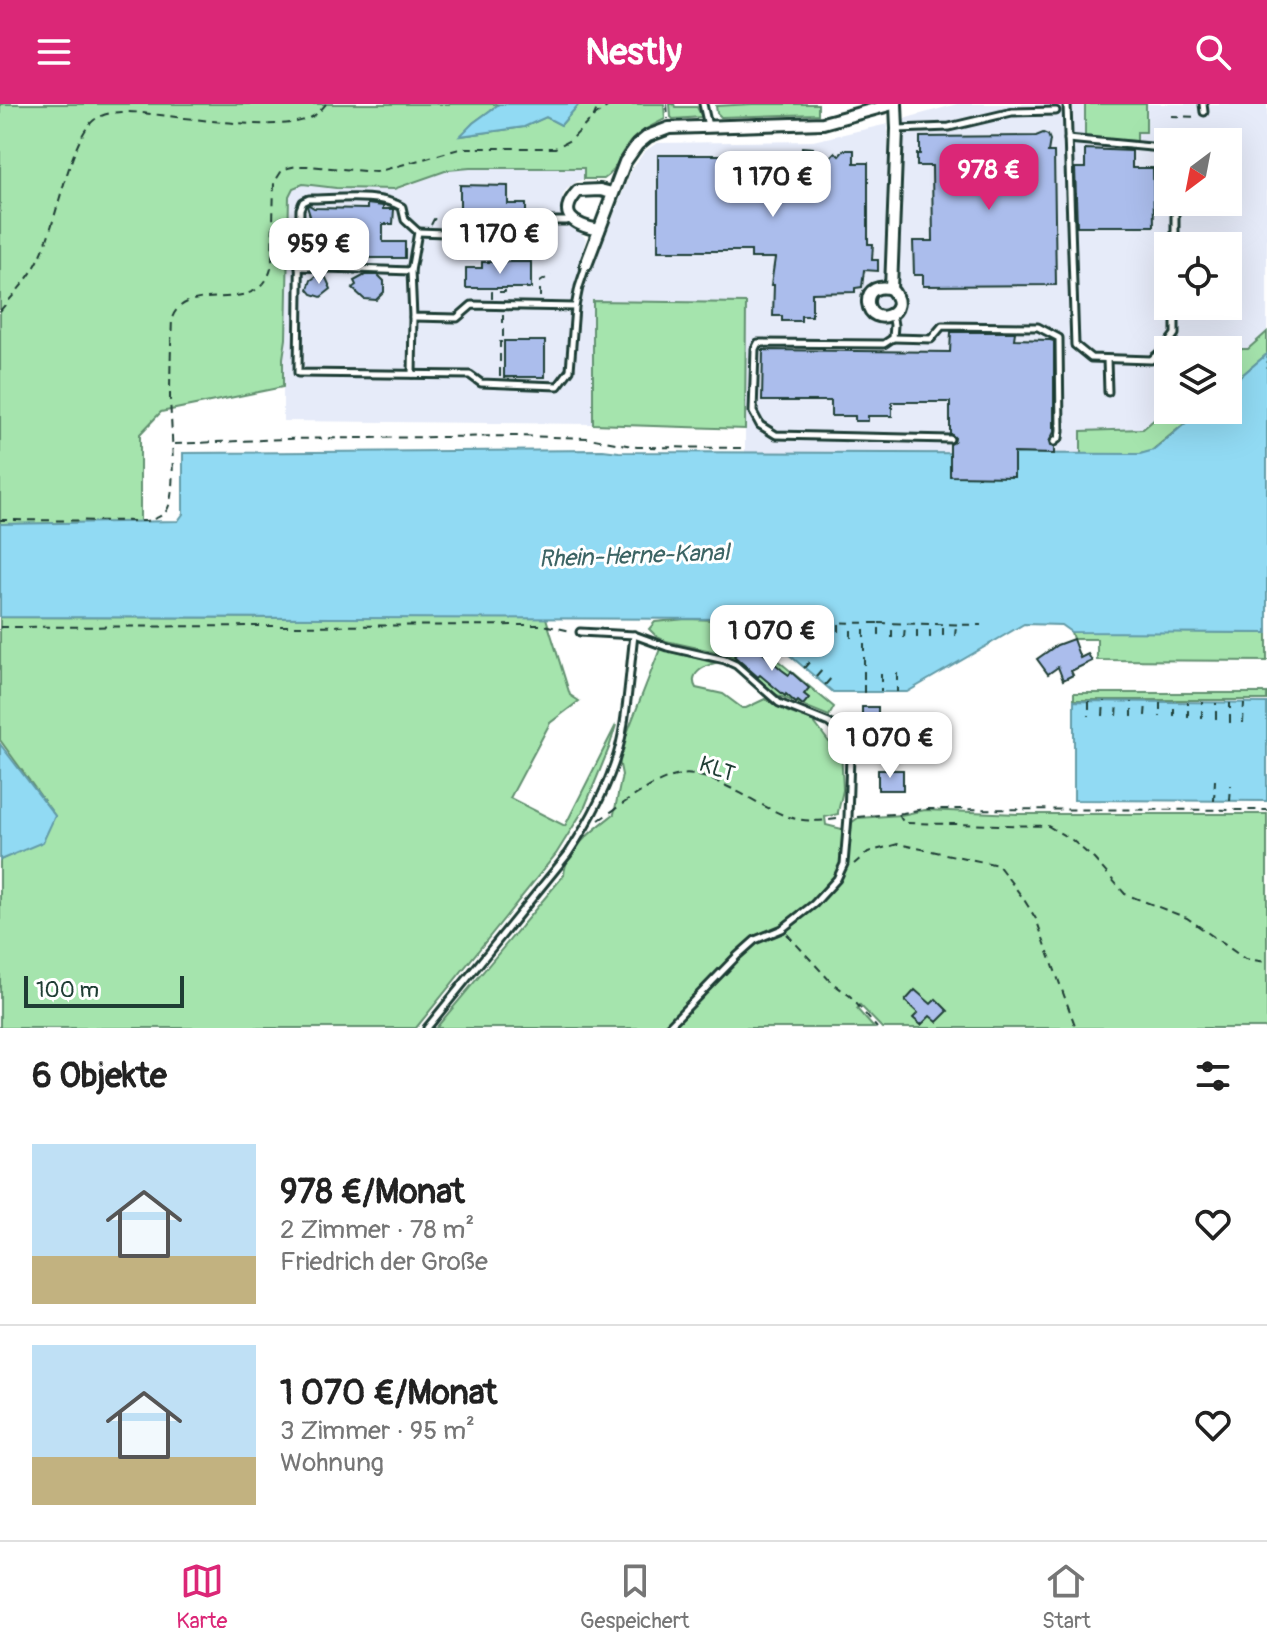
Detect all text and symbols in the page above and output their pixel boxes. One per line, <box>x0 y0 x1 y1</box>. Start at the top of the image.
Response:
icon: menu <box>32 30 76 74</box>
text: Nestly <box>585 30 682 75</box>
icon: search <box>1191 30 1235 74</box>
north arrow <box>1154 128 1242 216</box>
map controls <box>1154 128 1242 424</box>
pin: 978 € <box>933 144 1045 212</box>
pin: 1 170 € <box>699 151 847 219</box>
text: 978 € <box>957 154 1021 186</box>
text: 1 170 € <box>733 161 813 193</box>
pin: 1 170 € <box>426 208 574 276</box>
pin: 959 € <box>263 218 375 286</box>
text: 1 170 € <box>460 218 540 250</box>
text: 959 € <box>287 228 351 260</box>
button: locate <box>1154 232 1242 320</box>
button: layers <box>1154 336 1242 424</box>
water label: Rhein-Herne-Kanal <box>538 538 732 574</box>
pin: 1 070 € <box>698 605 846 673</box>
text: 1 070 € <box>728 615 816 647</box>
pin: 1 070 € <box>816 712 964 780</box>
text: 1 070 € <box>846 722 934 754</box>
street label: KLT <box>695 750 739 788</box>
scale bar <box>24 972 184 1008</box>
text: 100 m <box>36 976 99 1004</box>
icon: filters <box>1191 1054 1235 1098</box>
text: 6 Objekte <box>32 1055 167 1098</box>
text: 978 €/Monat <box>280 1171 465 1214</box>
icon: home <box>96 1176 192 1272</box>
icon: heart <box>1191 1202 1235 1246</box>
text: 2 Zimmer · 78 m² <box>280 1214 474 1246</box>
text: Friedrich der Große <box>280 1246 488 1278</box>
text: 1 070 €/Monat <box>280 1372 497 1415</box>
icon: home <box>96 1377 192 1473</box>
icon: heart <box>1191 1403 1235 1447</box>
text: 3 Zimmer · 95 m² <box>280 1415 475 1447</box>
text: Wohnung <box>280 1447 384 1479</box>
tab: Karte <box>176 1559 227 1635</box>
tab: Gespeichert <box>580 1559 689 1635</box>
tab: Start <box>1042 1559 1091 1635</box>

